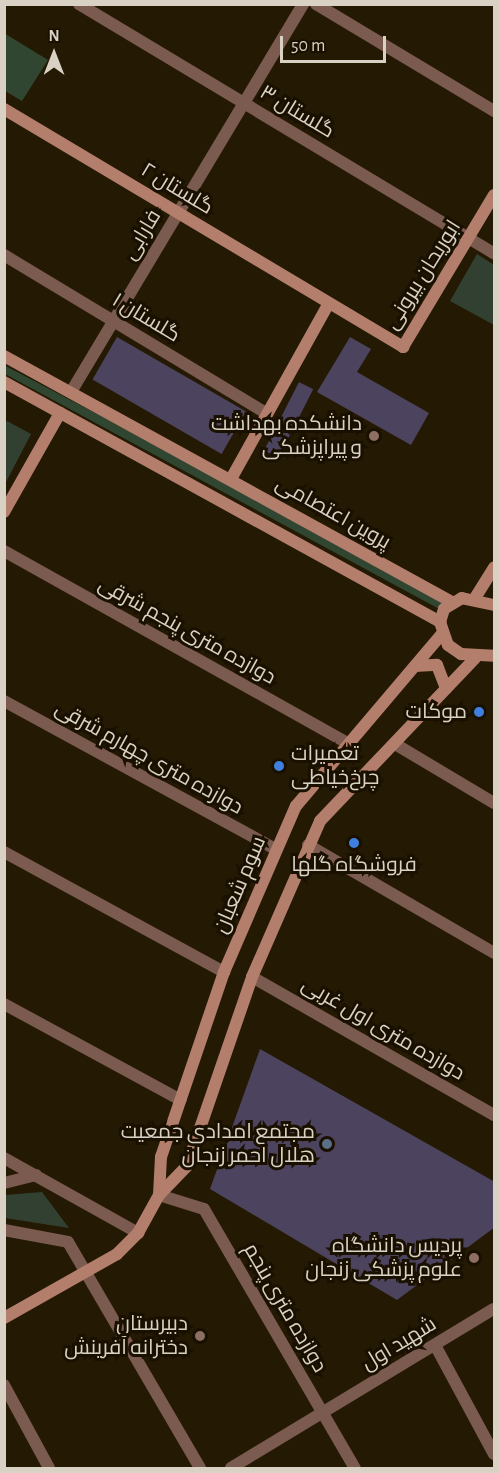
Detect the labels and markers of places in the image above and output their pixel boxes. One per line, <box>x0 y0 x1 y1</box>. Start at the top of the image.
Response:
place label: دانشکده بهداشت و پیراپزشکی <box>211 411 362 461</box>
marker: دانشکده بهداشت و پیراپزشکی <box>367 429 381 443</box>
place label: موکات <box>405 699 467 725</box>
marker: موکات <box>472 705 486 719</box>
place label: تعمیرات چرخ‌خیاطی <box>291 741 379 791</box>
marker: تعمیرات چرخ‌خیاطی <box>272 759 286 773</box>
marker: فروشگاه گلها <box>347 836 361 850</box>
place label: فروشگاه گلها <box>291 852 417 878</box>
place label: مجتمع امدادی جمعیت هلال احمر زنجان <box>121 1119 315 1169</box>
marker: مجتمع امدادی جمعیت هلال احمر زنجان <box>320 1137 334 1151</box>
place label: پردیس دانشگاه علوم پزشکى زنجان <box>305 1233 462 1283</box>
marker: پردیس دانشگاه علوم پزشکى زنجان <box>467 1251 481 1265</box>
place label: دبیرستان دخترانه آفرینش <box>64 1311 188 1361</box>
marker: دبیرستان دخترانه آفرینش <box>193 1329 207 1343</box>

